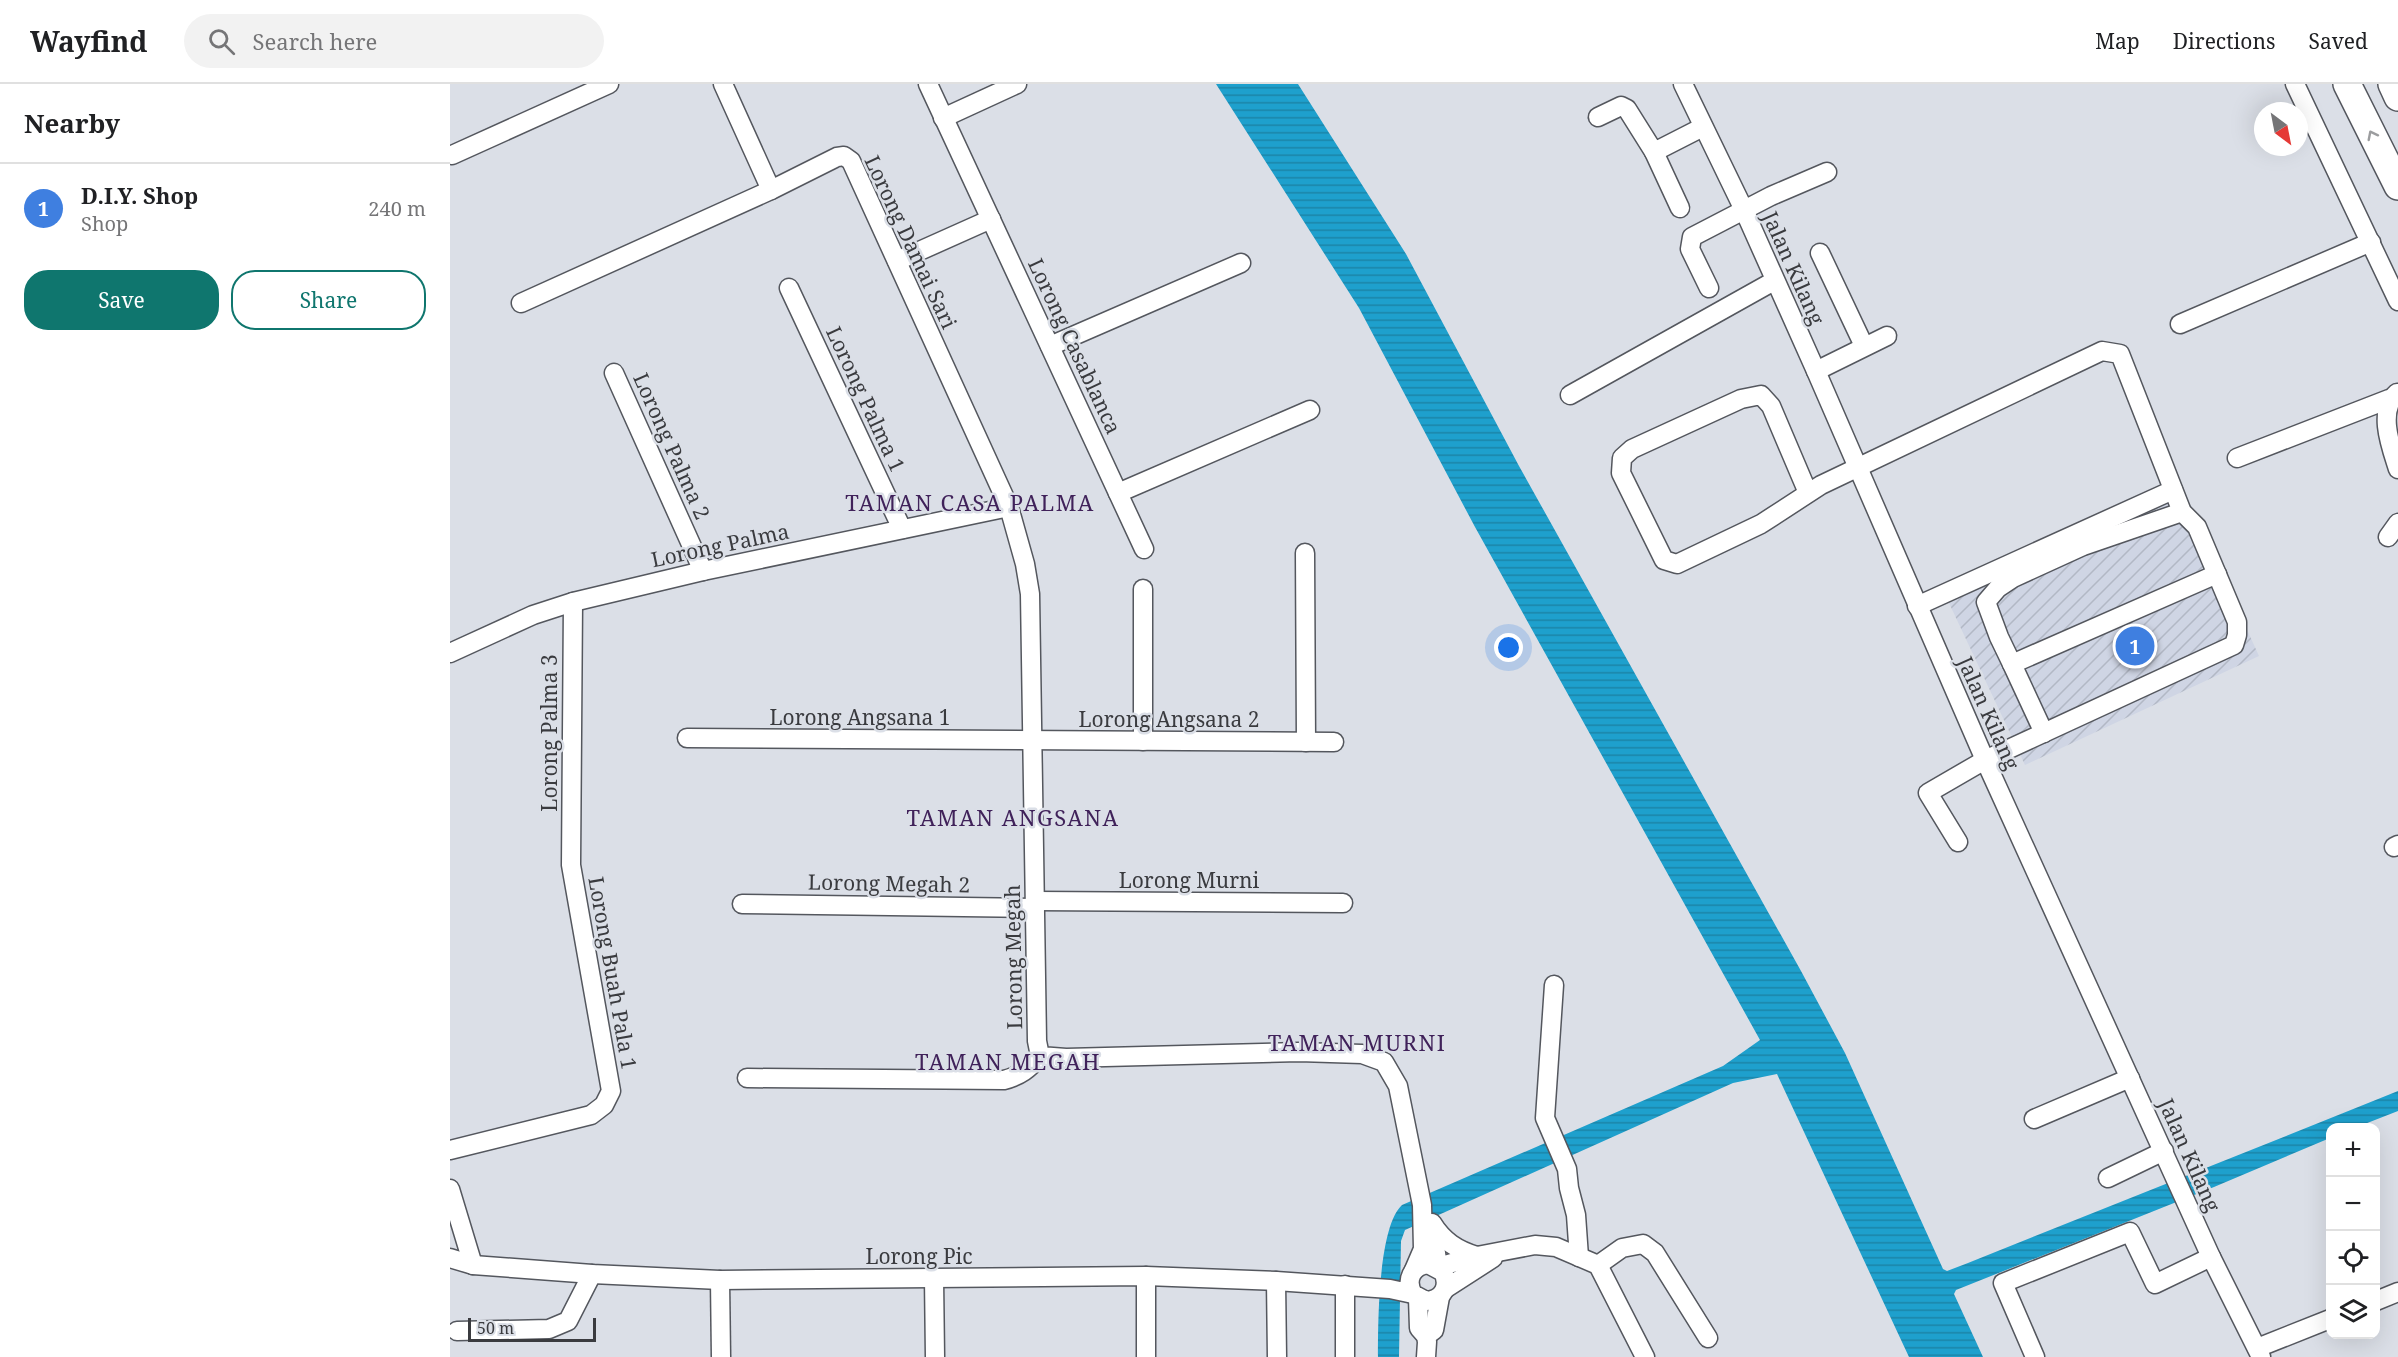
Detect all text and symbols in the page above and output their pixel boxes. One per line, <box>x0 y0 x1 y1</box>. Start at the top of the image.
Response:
search box <box>184 14 604 68</box>
text: Wayfind <box>30 22 148 60</box>
icon: search <box>205 25 238 58</box>
text: Search here <box>253 26 377 56</box>
text: Map <box>2095 27 2140 55</box>
text: Directions <box>2173 27 2275 55</box>
text: Saved <box>2308 27 2368 55</box>
north arrow <box>2254 102 2308 156</box>
text: Nearby <box>24 105 120 141</box>
one-way arrow <box>2368 130 2380 141</box>
street label: Lorong Damai Sari <box>859 151 964 333</box>
text: D.I.Y. Shop <box>81 180 198 210</box>
text: 1 <box>38 195 49 222</box>
text: 240 m <box>368 195 426 222</box>
street label: Jalan Kilang <box>1756 206 1832 330</box>
text: Shop <box>81 210 128 237</box>
street label: Lorong Casablanca <box>1022 254 1128 438</box>
button: Save <box>24 270 219 330</box>
button: Share <box>231 270 426 330</box>
street label: Lorong Palma 1 <box>820 322 912 476</box>
street label: Lorong Palma 2 <box>627 368 717 524</box>
district label: TAMAN CASA PALMA <box>845 487 1095 517</box>
street label: Lorong Palma <box>649 517 791 573</box>
pin: 1 <box>2116 624 2154 668</box>
your location <box>1494 633 1523 662</box>
street label: Jalan Kilang <box>1951 651 2027 775</box>
street label: Lorong Palma 3 <box>535 654 563 812</box>
street label: Lorong Angsana 1 <box>769 703 951 731</box>
street label: Lorong Angsana 2 <box>1078 705 1260 733</box>
district label: TAMAN ANGSANA <box>906 802 1120 832</box>
street label: Lorong Murni <box>1119 866 1260 894</box>
street label: Lorong Megah 2 <box>808 868 970 898</box>
street label: Lorong Buah Pala 1 <box>582 874 644 1072</box>
street label: Lorong Megah <box>998 884 1028 1030</box>
district label: TAMAN MURNI <box>1268 1027 1446 1057</box>
district label: TAMAN MEGAH <box>915 1046 1101 1076</box>
street label: Jalan Kilang <box>2152 1093 2228 1217</box>
map controls <box>2326 1123 2380 1339</box>
button: + <box>2326 1123 2380 1177</box>
button: − <box>2326 1177 2380 1231</box>
button: locate <box>2326 1231 2380 1285</box>
street label: Lorong Pic <box>865 1242 973 1270</box>
button: layers <box>2326 1285 2380 1339</box>
scale bar <box>468 1315 596 1342</box>
text: 50 m <box>477 1317 514 1339</box>

